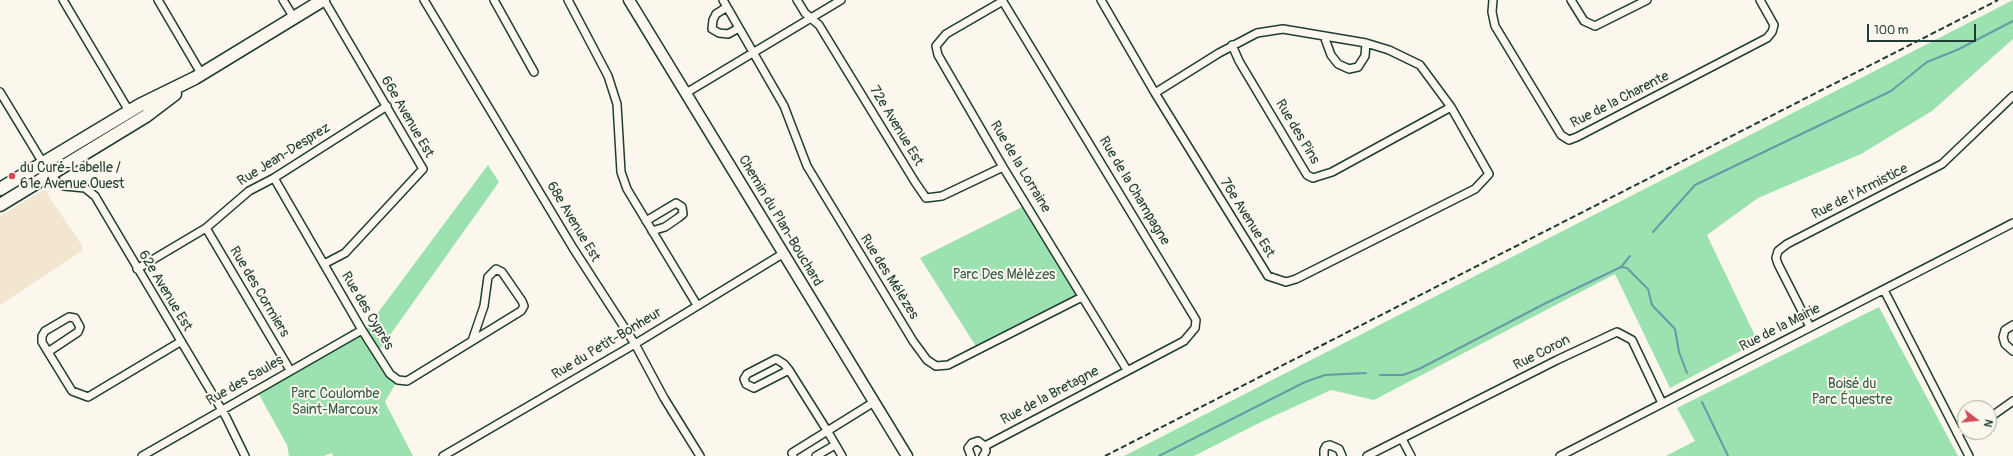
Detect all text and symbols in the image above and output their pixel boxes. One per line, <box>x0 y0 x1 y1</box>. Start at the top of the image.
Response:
scale bar <box>1869 16 1978 42</box>
text: 100 m <box>1874 23 1908 38</box>
street label: Rue de la Charente <box>1568 68 1672 132</box>
street label: 66e Avenue Est <box>377 73 437 161</box>
street label: 72e Avenue Est <box>866 83 926 169</box>
street label: Rue des Pins <box>1271 97 1323 167</box>
street label: Rue de la Lorraine <box>986 118 1054 216</box>
street label: Rue Jean-Desprez <box>235 120 333 190</box>
street label: Rue de la Champagne <box>1095 134 1173 248</box>
street label: Chemin du Plan-Bouchard <box>734 152 826 290</box>
place label: du Curé-Labelle / 61e Avenue Ouest <box>20 160 124 192</box>
street label: Rue de l'Armistice <box>1809 161 1911 223</box>
marker: du Curé-Labelle / 61e Avenue Ouest <box>7 171 17 181</box>
street label: 76e Avenue Est <box>1216 175 1278 261</box>
street label: 68e Avenue Est <box>543 179 603 265</box>
street label: Rue des Mélèzes <box>856 231 922 323</box>
street label: Rue des Cormiers <box>225 244 293 340</box>
street label: 62e Avenue Est <box>134 248 196 334</box>
park label: Parc Des Mélèzes <box>953 267 1055 283</box>
street label: Rue des Cyprès <box>337 269 397 353</box>
street label: Rue de la Mairie <box>1737 300 1823 356</box>
street label: Rue du Petit-Bonheur <box>549 305 665 383</box>
street label: Rue Coron <box>1511 332 1573 374</box>
street label: Rue des Saules <box>203 352 287 410</box>
street label: Rue de la Bretagne <box>998 363 1102 429</box>
park label: Boisé du Parc Équestre <box>1812 376 1892 408</box>
park label: Parc Coulombe Saint-Marcoux <box>291 386 379 418</box>
north arrow <box>1957 400 1997 440</box>
text: N <box>1981 418 1995 429</box>

